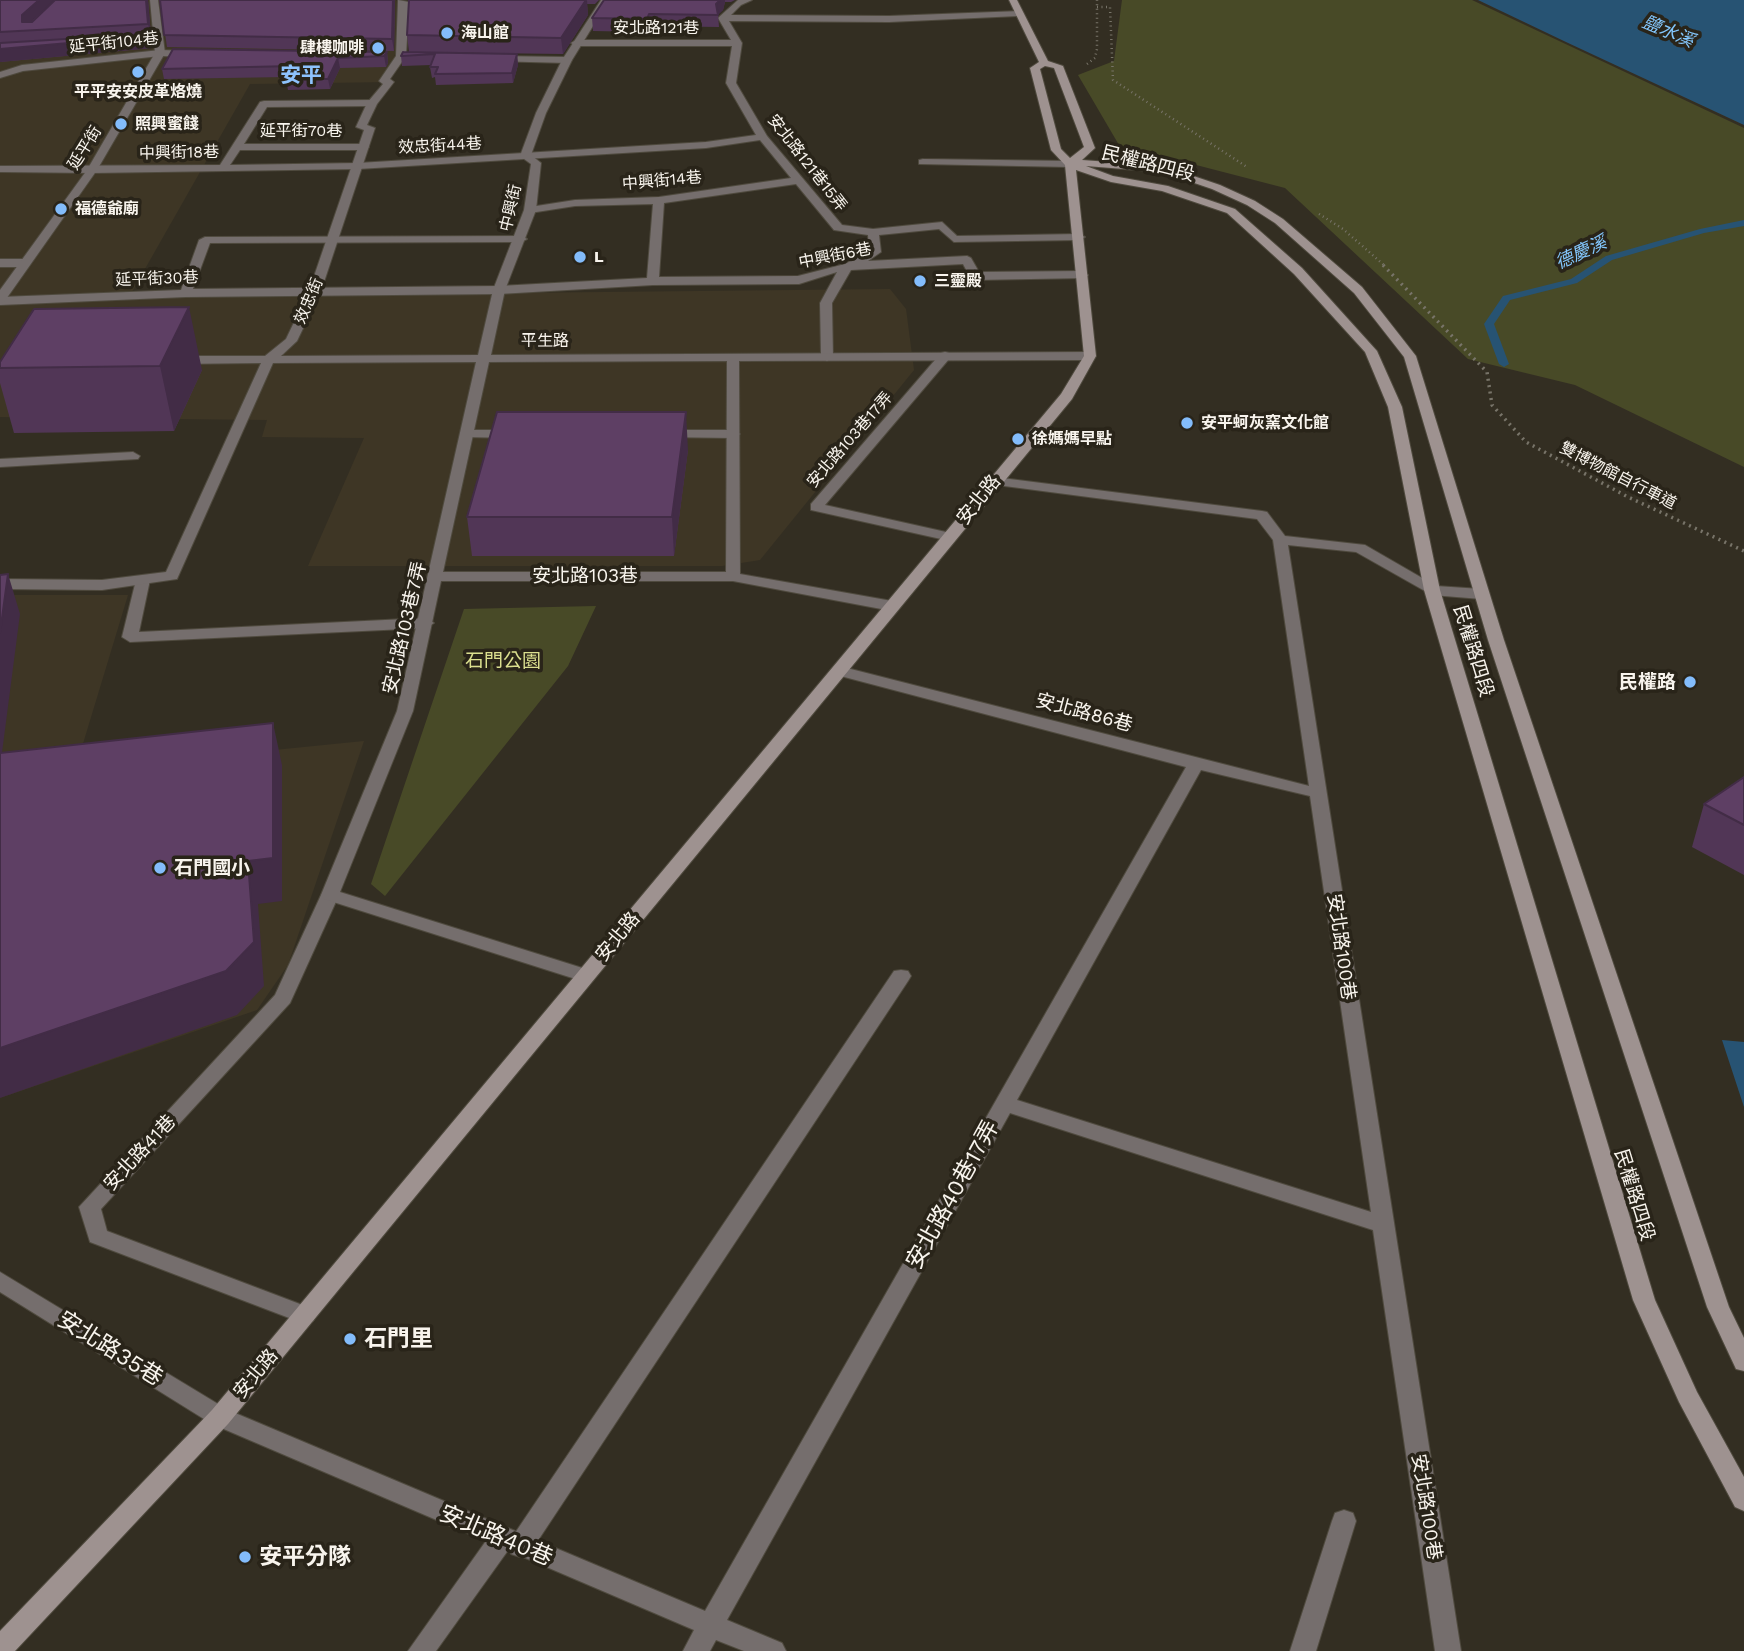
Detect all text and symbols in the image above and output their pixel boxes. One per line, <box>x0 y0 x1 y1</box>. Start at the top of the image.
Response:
water label: 鹽水溪 <box>1639 12 1697 52</box>
street label: 安北路121巷 <box>613 18 699 38</box>
place label: 海山館 <box>461 23 509 43</box>
marker: 海山館 <box>439 25 455 41</box>
street label: 延平街104巷 <box>68 29 160 57</box>
place label: 肆樓咖啡 <box>300 38 364 58</box>
marker: 肆樓咖啡 <box>370 40 386 56</box>
district label: 安平 <box>280 63 322 89</box>
marker: 平平安安皮革烙燒 <box>130 64 146 80</box>
place label: 平平安安皮革烙燒 <box>74 82 202 102</box>
street label: 安北路121巷15弄 <box>763 111 851 215</box>
place label: 照興蜜餞 <box>135 114 199 134</box>
marker: 照興蜜餞 <box>113 116 129 132</box>
street label: 延平街70巷 <box>260 121 342 141</box>
street label: 延平街 <box>64 123 106 173</box>
street label: 效忠街44巷 <box>398 134 482 158</box>
street label: 民權路四段 <box>1099 141 1197 187</box>
street label: 中興街18巷 <box>139 143 219 163</box>
street label: 中興街14巷 <box>621 168 703 194</box>
street label: 中興街 <box>496 182 526 234</box>
place label: 福德爺廟 <box>75 199 139 219</box>
marker: 福德爺廟 <box>53 201 69 217</box>
water label: 德慶溪 <box>1552 232 1610 274</box>
street label: 中興街6巷 <box>797 240 873 272</box>
place label: L <box>594 247 604 267</box>
marker: L <box>572 249 588 265</box>
street label: 延平街30巷 <box>115 268 199 290</box>
place label: 三靈殿 <box>934 271 982 291</box>
marker: 三靈殿 <box>912 273 928 289</box>
street label: 效忠街 <box>291 275 327 327</box>
street label: 平生路 <box>521 331 569 351</box>
street label: 安北路103巷17弄 <box>803 388 897 492</box>
place label: 安平蚵灰窯文化館 <box>1201 413 1329 433</box>
marker: 安平蚵灰窯文化館 <box>1179 415 1195 431</box>
place label: 徐媽媽早點 <box>1032 429 1112 449</box>
marker: 徐媽媽早點 <box>1010 431 1026 447</box>
street label: 雙博物館自行車道 <box>1557 438 1679 514</box>
street label: 安北路 <box>952 471 1006 529</box>
street label: 安北路103巷7弄 <box>379 559 431 697</box>
street label: 安北路103巷 <box>532 565 638 587</box>
street label: 民權路四段 <box>1448 602 1498 700</box>
park label: 石門公園 <box>465 650 541 672</box>
place label: 民權路 <box>1619 671 1676 693</box>
marker: 民權路 <box>1682 674 1698 690</box>
street label: 安北路86巷 <box>1033 689 1135 737</box>
place label: 石門國小 <box>174 857 250 879</box>
marker: 石門國小 <box>152 860 168 876</box>
street label: 安北路100巷 <box>1322 892 1360 1002</box>
street label: 安北路 <box>591 908 645 966</box>
street label: 安北路41巷 <box>99 1111 181 1195</box>
street label: 安北路40巷17弄 <box>901 1116 1005 1274</box>
street label: 民權路四段 <box>1609 1146 1659 1244</box>
street label: 安北路35巷 <box>52 1306 168 1392</box>
place label: 石門里 <box>364 1325 433 1353</box>
marker: 石門里 <box>342 1331 358 1347</box>
street label: 安北路 <box>229 1345 283 1403</box>
street label: 安北路100巷 <box>1406 1452 1446 1562</box>
street label: 安北路40巷 <box>435 1500 557 1572</box>
place label: 安平分隊 <box>259 1543 351 1571</box>
marker: 安平分隊 <box>237 1549 253 1565</box>

